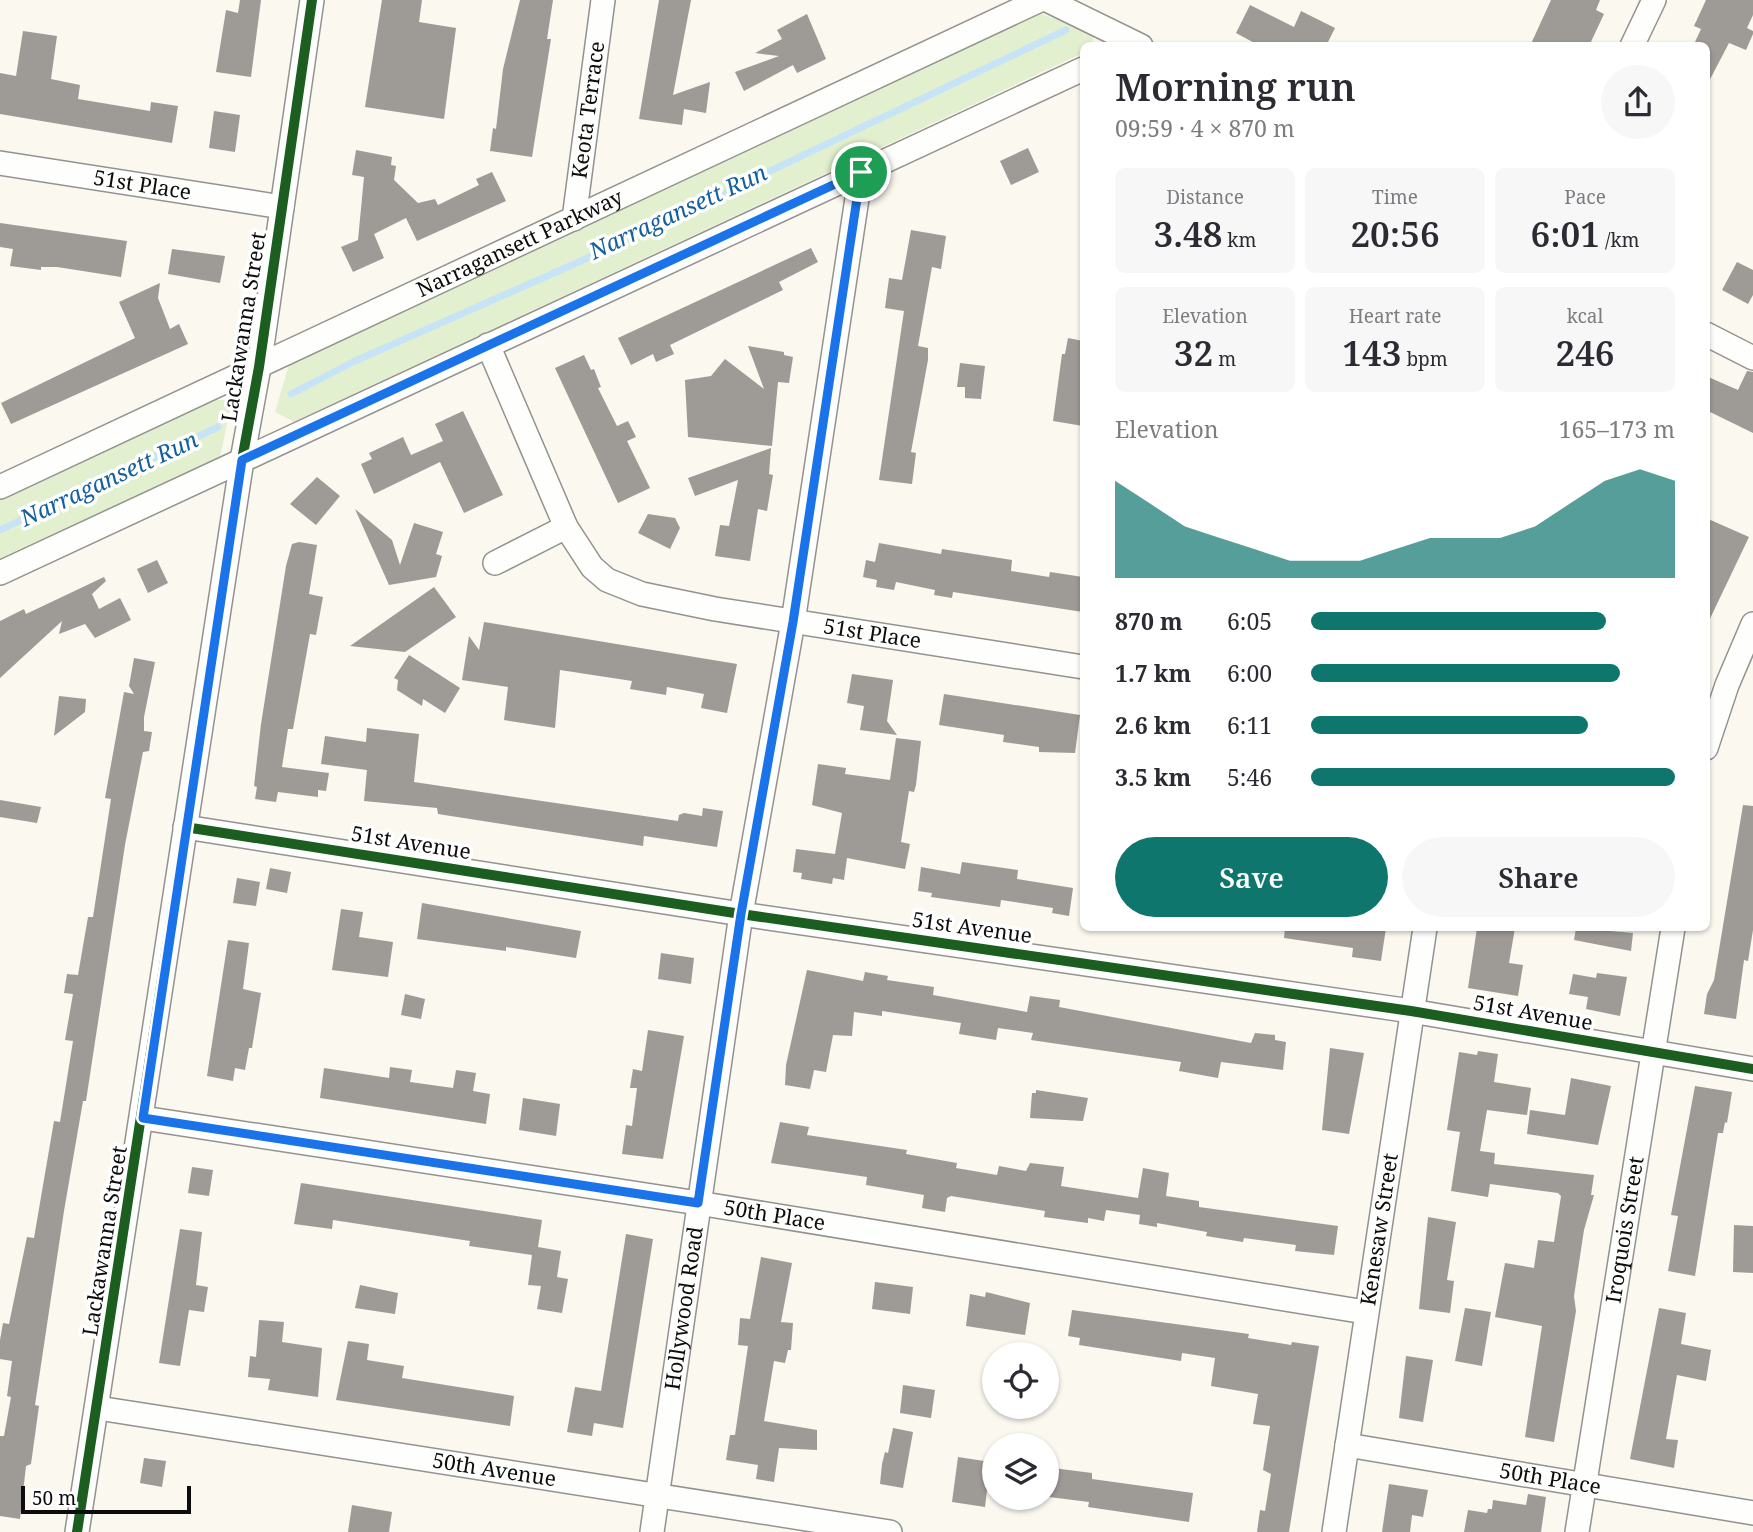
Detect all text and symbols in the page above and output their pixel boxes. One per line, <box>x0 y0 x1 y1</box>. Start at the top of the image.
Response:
street label: Keota Terrace <box>564 39 610 180</box>
text: Morning run <box>1115 60 1356 112</box>
button: share <box>1601 65 1675 139</box>
text: 09:59 · 4 × 870 m <box>1115 112 1295 144</box>
pin <box>831 142 891 202</box>
icon: arrive <box>842 153 880 191</box>
water label: Narragansett Run <box>583 156 772 267</box>
street label: 51st Place <box>92 163 193 206</box>
street label: Narragansett Parkway <box>412 182 627 303</box>
text: Distance <box>1166 184 1244 210</box>
text: Time <box>1372 184 1418 210</box>
text: Pace <box>1564 184 1606 210</box>
text: 3.48 <box>1154 210 1222 257</box>
text: 20:56 <box>1350 210 1440 257</box>
text: 6:01 <box>1531 210 1600 257</box>
text: km <box>1222 227 1256 253</box>
text: /km <box>1600 227 1640 253</box>
street label: Lackawanna Street <box>214 230 272 424</box>
text: Elevation <box>1162 303 1248 329</box>
text: Heart rate <box>1349 303 1441 329</box>
text: kcal <box>1567 303 1603 329</box>
text: 32 <box>1174 329 1213 376</box>
text: 143 <box>1342 329 1401 376</box>
text: 246 <box>1555 329 1615 376</box>
text: m <box>1213 346 1236 372</box>
text: bpm <box>1401 346 1448 372</box>
text: Elevation <box>1115 413 1219 445</box>
text: 165–173 m <box>1559 413 1675 445</box>
water label: Narragansett Run <box>14 423 203 534</box>
text: 870 m <box>1115 605 1183 637</box>
text: 6:05 <box>1227 605 1272 637</box>
street label: 51st Place <box>822 611 923 654</box>
text: 1.7 km <box>1115 657 1191 689</box>
text: 6:00 <box>1227 657 1272 689</box>
text: 2.6 km <box>1115 709 1191 741</box>
text: 6:11 <box>1227 709 1272 741</box>
text: 3.5 km <box>1115 761 1191 793</box>
text: 5:46 <box>1227 761 1272 793</box>
street label: 51st Avenue <box>349 819 473 865</box>
button: Save <box>1115 837 1388 917</box>
button: Share <box>1402 837 1675 917</box>
street label: 51st Avenue <box>910 905 1034 949</box>
street label: 51st Avenue <box>1471 988 1595 1036</box>
street label: Lackawanna Street <box>75 1144 133 1338</box>
street label: Kenesaw Street <box>1353 1151 1404 1307</box>
street label: Iroquois Street <box>1599 1154 1650 1305</box>
street label: 50th Place <box>722 1192 827 1237</box>
street label: Hollywood Road <box>658 1224 709 1392</box>
map controls <box>982 1342 1059 1510</box>
button: locate <box>982 1342 1059 1419</box>
button: layers <box>982 1433 1059 1510</box>
street label: 50th Avenue <box>431 1446 558 1493</box>
street label: 50th Place <box>1498 1456 1603 1500</box>
scale bar <box>21 1483 191 1515</box>
text: 50 m <box>32 1485 76 1511</box>

